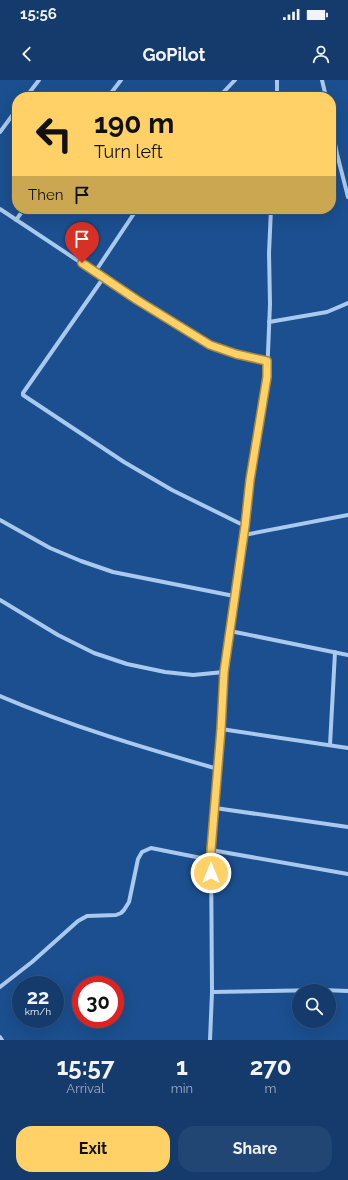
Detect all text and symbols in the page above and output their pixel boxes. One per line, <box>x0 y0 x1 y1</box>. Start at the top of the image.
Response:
text: 15:56 <box>20 5 57 23</box>
icon: back <box>16 43 38 65</box>
icon: person <box>310 43 332 65</box>
text: GoPilot <box>143 44 205 65</box>
text: 190 m <box>94 107 174 140</box>
icon: left <box>28 108 80 160</box>
text: Turn left <box>94 141 163 162</box>
icon: arrive <box>71 184 93 206</box>
text: Then <box>28 186 63 204</box>
pin <box>65 222 99 263</box>
icon: arrive <box>71 228 93 250</box>
position arrow <box>190 852 232 894</box>
speed limit sign: 30 <box>72 976 124 1028</box>
map controls <box>292 984 336 1028</box>
button: search <box>292 984 336 1028</box>
text: 22 <box>27 985 49 1009</box>
text: km/h <box>25 1006 51 1017</box>
text: 15:57 <box>57 1052 114 1081</box>
text: 1 <box>176 1052 188 1081</box>
text: 270 <box>250 1052 291 1081</box>
text: Arrival <box>66 1081 104 1096</box>
text: min <box>171 1081 193 1096</box>
text: m <box>265 1081 277 1096</box>
button: Exit <box>16 1126 170 1172</box>
button: Share <box>178 1126 332 1172</box>

